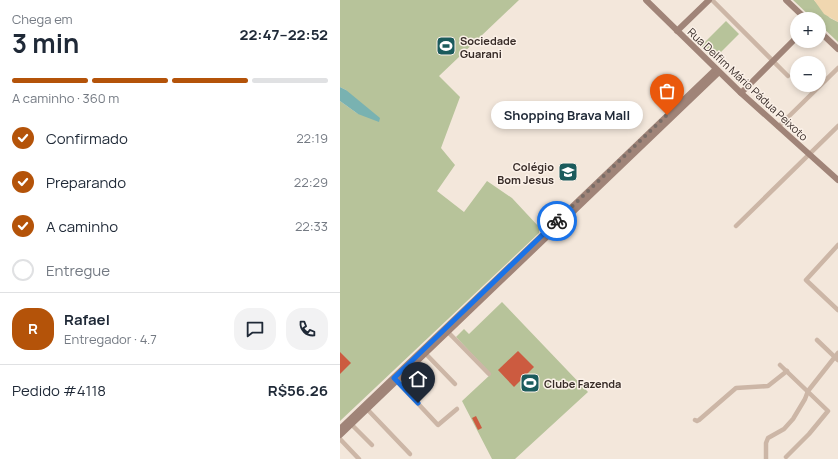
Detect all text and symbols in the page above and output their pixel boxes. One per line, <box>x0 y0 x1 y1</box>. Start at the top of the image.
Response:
text: Chega em <box>12 10 73 28</box>
map controls <box>790 12 826 92</box>
button: + <box>790 12 826 48</box>
text: 22:47–22:52 <box>239 24 328 45</box>
street label: Rua Delfim Mário Pádua Peixoto <box>685 24 812 144</box>
text: 3 min <box>12 25 79 61</box>
place label: Sociedade Guarani <box>460 33 517 61</box>
sports icon: Sociedade Guarani <box>435 35 457 57</box>
button: − <box>790 56 826 92</box>
pin <box>650 74 684 115</box>
icon: bag <box>656 80 678 102</box>
text: A caminho · 360 m <box>12 89 119 107</box>
callout: Shopping Brava Mall <box>491 101 643 129</box>
text: Shopping Brava Mall <box>504 106 630 124</box>
icon: check <box>12 127 34 149</box>
text: Confirmado <box>46 128 128 149</box>
text: 22:19 <box>296 129 328 147</box>
place label: Colégio Bom Jesus <box>497 159 554 187</box>
school or university icon: Colégio Bom Jesus <box>557 161 579 183</box>
icon: check <box>12 171 34 193</box>
text: Preparando <box>46 172 126 193</box>
text: 22:29 <box>294 173 328 191</box>
courier <box>537 201 577 241</box>
icon: bike <box>546 210 568 232</box>
icon: check <box>12 215 34 237</box>
text: A caminho <box>46 216 118 237</box>
text: 22:33 <box>295 217 328 235</box>
text: Entregue <box>46 260 110 281</box>
button: chat <box>234 308 276 350</box>
button: phone <box>286 308 328 350</box>
text: Rafael <box>64 309 110 330</box>
text: R <box>28 318 38 339</box>
text: Entregador · 4.7 <box>64 330 157 348</box>
pin <box>401 362 435 403</box>
icon: home <box>407 368 429 390</box>
sports icon: Clube Fazenda <box>519 372 541 394</box>
place label: Clube Fazenda <box>544 376 621 391</box>
text: Pedido #4118 <box>12 380 106 401</box>
text: R$56.26 <box>268 380 328 401</box>

